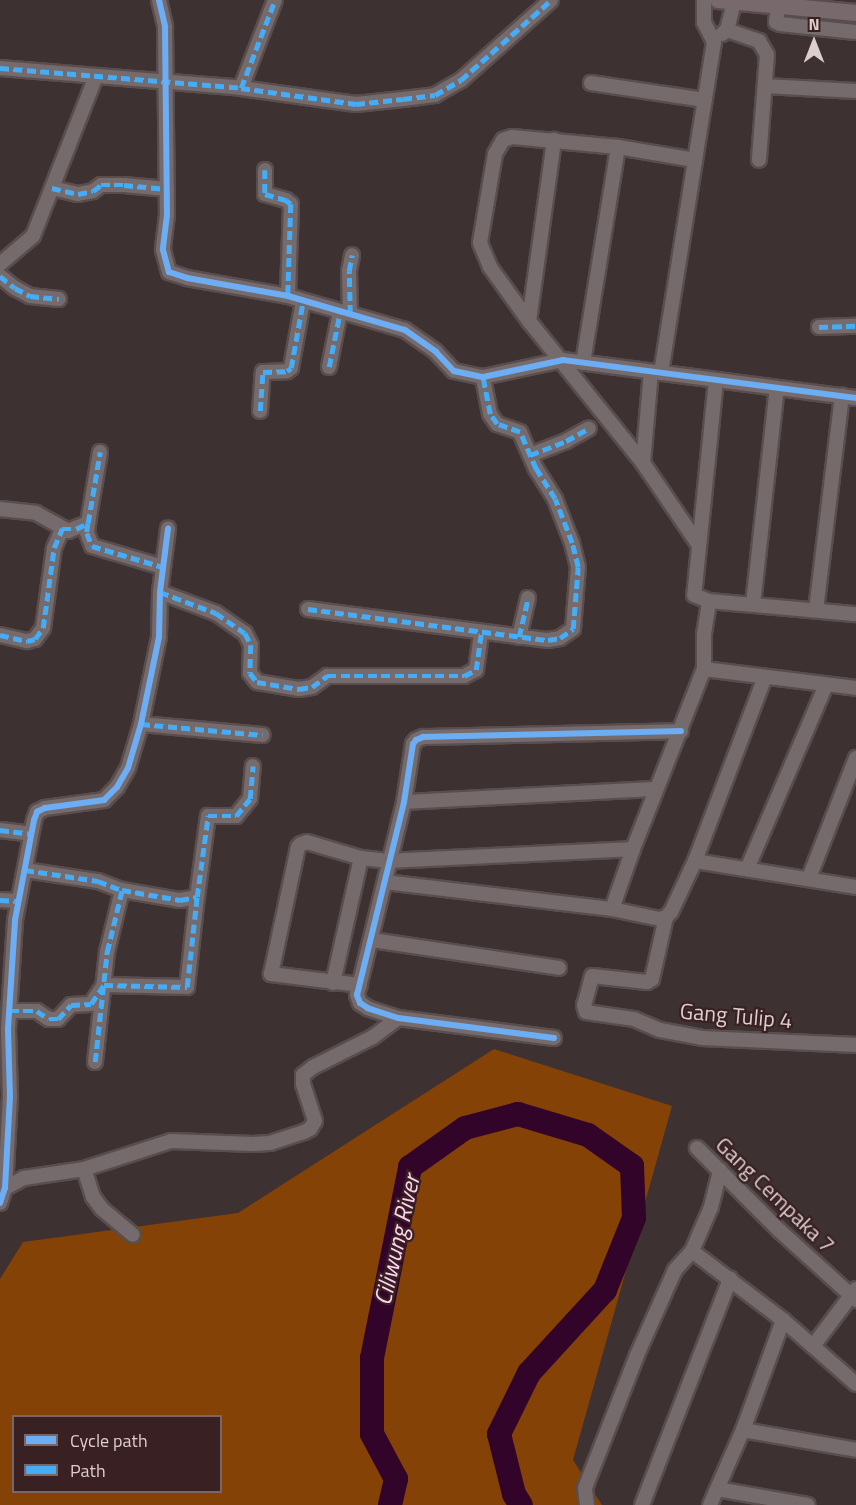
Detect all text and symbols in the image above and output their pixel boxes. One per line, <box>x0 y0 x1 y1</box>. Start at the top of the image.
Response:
north arrow <box>784 12 844 72</box>
text: N <box>808 12 820 36</box>
street label: Gang Tulip 4 <box>679 998 793 1034</box>
street label: Gang Cempaka 7 <box>710 1132 840 1258</box>
water label: Ciliwung River <box>368 1172 426 1308</box>
legend <box>12 1415 222 1493</box>
text: Cycle path <box>70 1427 148 1454</box>
text: Path <box>70 1457 106 1484</box>

